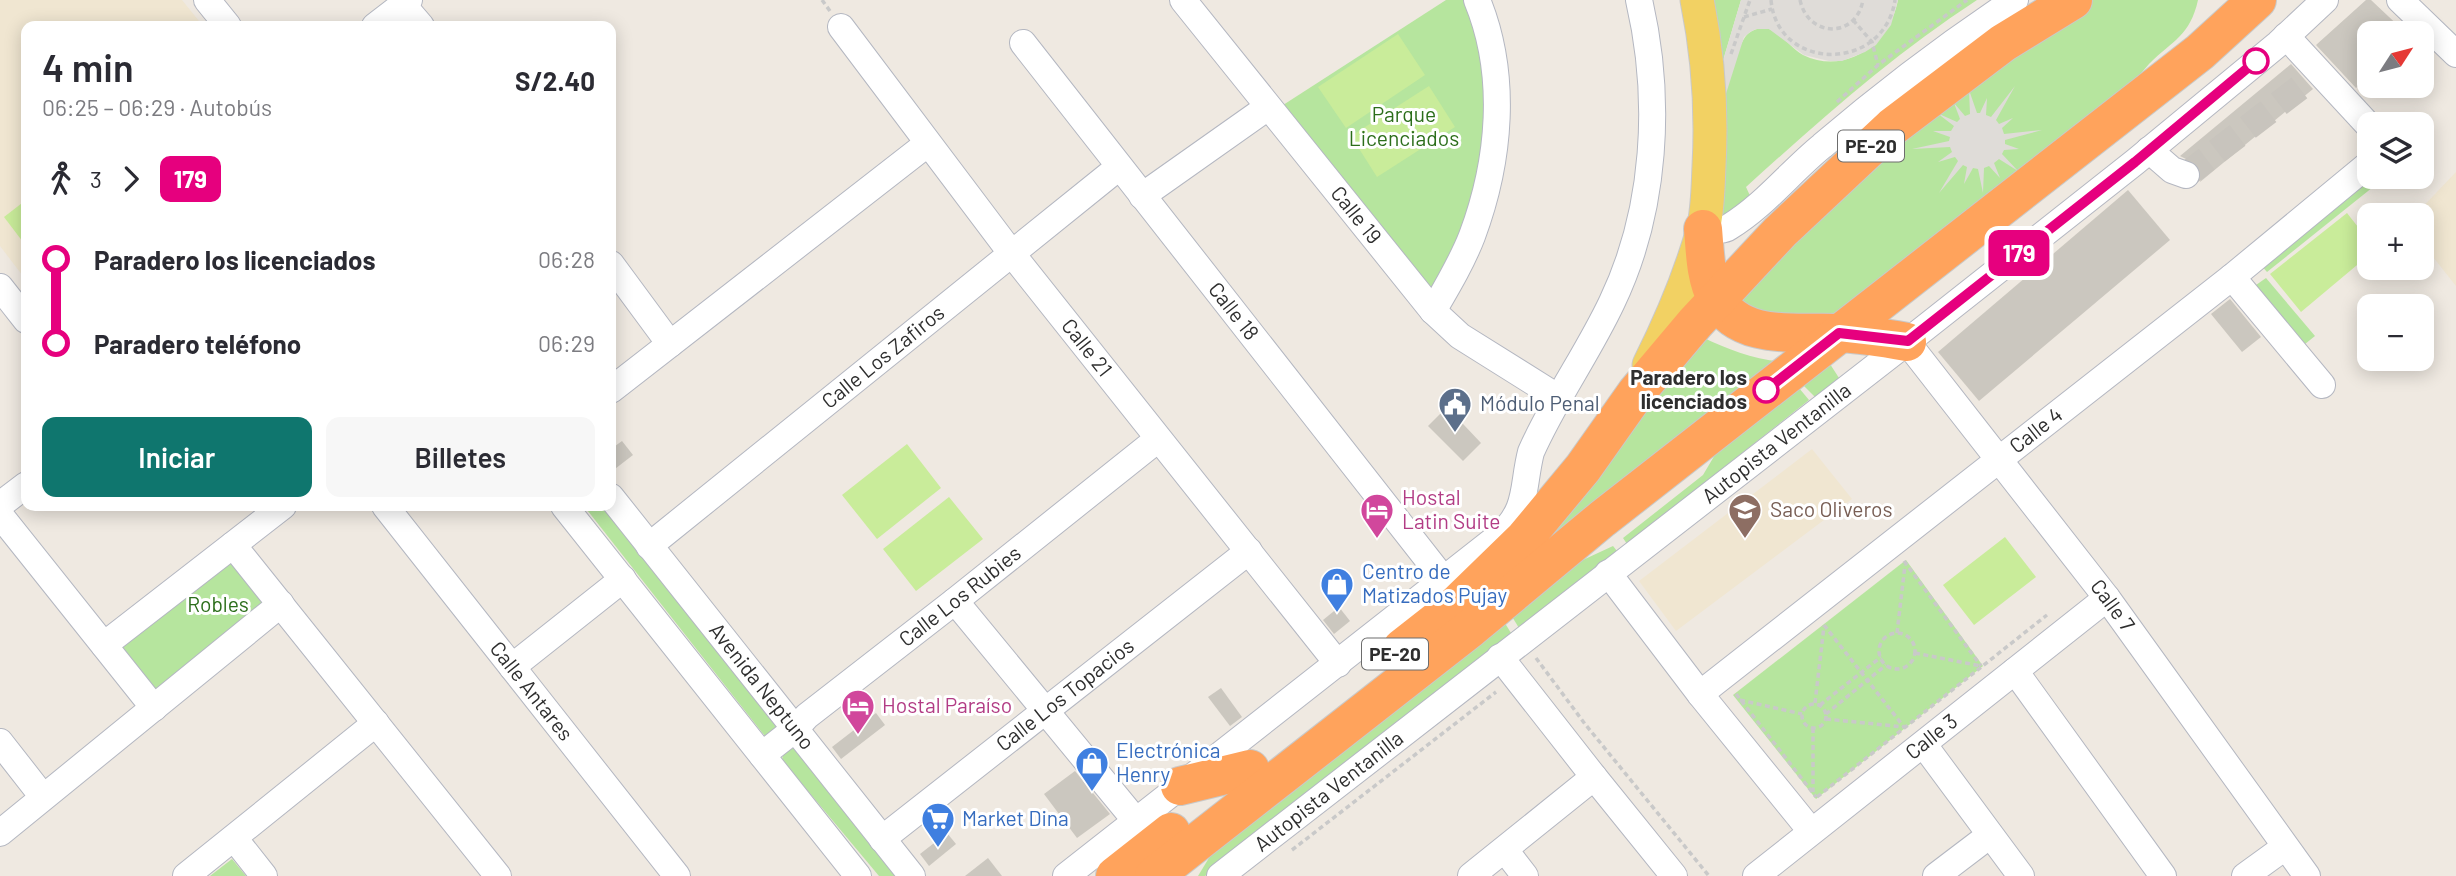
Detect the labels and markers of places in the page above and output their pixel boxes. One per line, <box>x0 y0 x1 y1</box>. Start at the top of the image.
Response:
unlabelled marker <box>2243 48 2269 74</box>
place label: Paradero los licenciados <box>1630 364 1747 413</box>
marker: Paradero los licenciados <box>1753 377 1779 403</box>
public building icon: Módulo Penal <box>1436 385 1474 434</box>
place label: Módulo Penal <box>1480 390 1600 415</box>
place label: Hostal Latin Suite <box>1402 484 1501 533</box>
hotel icon: Hostal Latin Suite <box>1358 491 1396 540</box>
school or university icon: Saco Oliveros <box>1726 491 1764 540</box>
place label: Saco Oliveros <box>1770 496 1893 521</box>
place label: Centro de Matizados Pujay <box>1362 558 1507 607</box>
shop icon: Centro de Matizados Pujay <box>1318 565 1356 614</box>
hotel icon: Hostal Paraíso <box>839 687 877 736</box>
place label: Hostal Paraíso <box>882 692 1012 717</box>
place label: Electrónica Henry <box>1116 737 1220 786</box>
shop icon: Electrónica Henry <box>1073 744 1111 793</box>
supermarket icon: Market Dina <box>919 800 957 849</box>
place label: Market Dina <box>962 805 1069 830</box>

